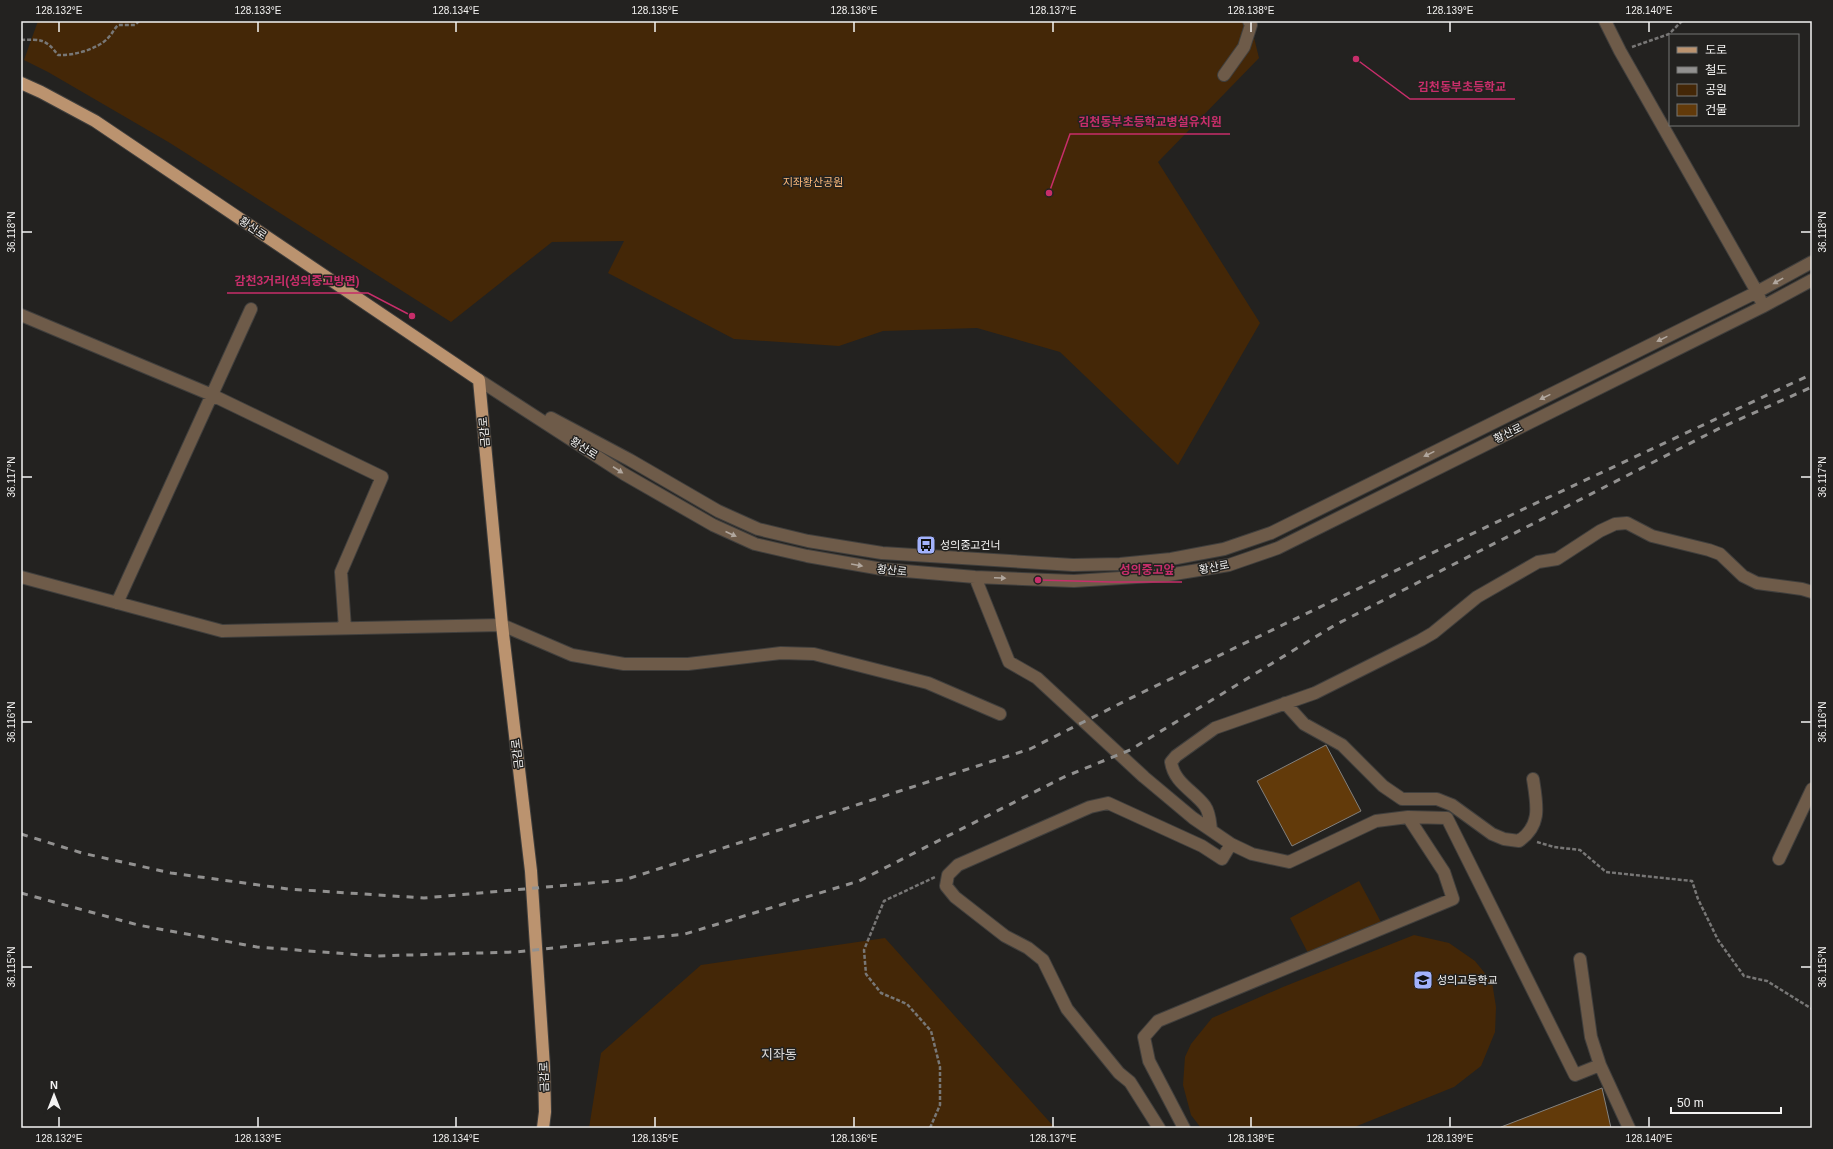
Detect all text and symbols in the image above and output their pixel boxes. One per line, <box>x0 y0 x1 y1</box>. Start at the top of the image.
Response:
text: 128.132°E <box>36 5 83 16</box>
text: 128.133°E <box>235 5 282 16</box>
text: 128.134°E <box>433 5 480 16</box>
text: 128.135°E <box>632 5 679 16</box>
text: 128.136°E <box>831 5 878 16</box>
text: 128.137°E <box>1030 5 1077 16</box>
text: 128.138°E <box>1228 5 1275 16</box>
text: 128.139°E <box>1427 5 1474 16</box>
text: 128.140°E <box>1626 5 1673 16</box>
legend <box>1669 34 1799 126</box>
text: 도로 <box>1705 43 1727 57</box>
text: 철도 <box>1705 63 1727 77</box>
callout: 김천동부초등학교 <box>1410 75 1515 99</box>
text: 김천동부초등학교 <box>1418 80 1506 94</box>
text: 공원 <box>1705 83 1727 97</box>
text: 건물 <box>1705 103 1727 117</box>
callout: 김천동부초등학교병설유치원 <box>1070 110 1230 134</box>
text: 김천동부초등학교병설유치원 <box>1078 115 1222 129</box>
park label: 지좌황산공원 <box>783 176 843 188</box>
text: 36.118°N <box>6 211 17 253</box>
text: 36.118°N <box>1817 211 1828 253</box>
street label: 황산로 <box>237 215 269 241</box>
callout: 감천3거리(성의중고방면) <box>227 269 368 293</box>
text: 감천3거리(성의중고방면) <box>234 274 360 288</box>
one-way arrow <box>1772 278 1784 284</box>
one-way arrow <box>1656 336 1667 343</box>
one-way arrow <box>1539 394 1551 400</box>
street label: 금감로 <box>477 416 491 448</box>
street label: 황산로 <box>1492 421 1524 445</box>
street label: 황산로 <box>568 435 600 461</box>
one-way arrow <box>1423 451 1434 457</box>
text: 36.117°N <box>6 456 17 498</box>
text: 36.117°N <box>1817 456 1828 498</box>
one-way arrow <box>613 466 623 474</box>
one-way arrow <box>725 530 737 537</box>
bus stop icon: 성의중고건너 <box>915 534 937 556</box>
place label: 성의중고건너 <box>940 539 1001 551</box>
callout: 성의중고앞 <box>1111 558 1182 582</box>
street label: 황산로 <box>1198 558 1230 576</box>
one-way arrow <box>851 562 863 568</box>
street label: 황산로 <box>876 562 908 578</box>
text: 성의중고앞 <box>1119 563 1175 577</box>
one-way arrow <box>994 574 1006 581</box>
text: 36.116°N <box>6 701 17 743</box>
text: 36.116°N <box>1817 701 1828 743</box>
street label: 금감로 <box>509 738 525 770</box>
text: 36.115°N <box>6 946 17 988</box>
text: 36.115°N <box>1817 946 1828 988</box>
school or university icon: 성의고등학교 <box>1412 969 1434 991</box>
place label: 성의고등학교 <box>1437 974 1498 986</box>
district label: 지좌동 <box>761 1047 797 1062</box>
street label: 금감로 <box>537 1062 551 1092</box>
north arrow <box>34 1075 74 1115</box>
text: N <box>50 1079 58 1091</box>
scale bar <box>1671 1089 1781 1115</box>
text: 50 m <box>1677 1096 1704 1110</box>
text: 128.132°E <box>36 1133 83 1144</box>
text: 128.133°E <box>235 1133 282 1144</box>
text: 128.134°E <box>433 1133 480 1144</box>
text: 128.135°E <box>632 1133 679 1144</box>
text: 128.136°E <box>831 1133 878 1144</box>
text: 128.137°E <box>1030 1133 1077 1144</box>
text: 128.138°E <box>1228 1133 1275 1144</box>
text: 128.139°E <box>1427 1133 1474 1144</box>
text: 128.140°E <box>1626 1133 1673 1144</box>

